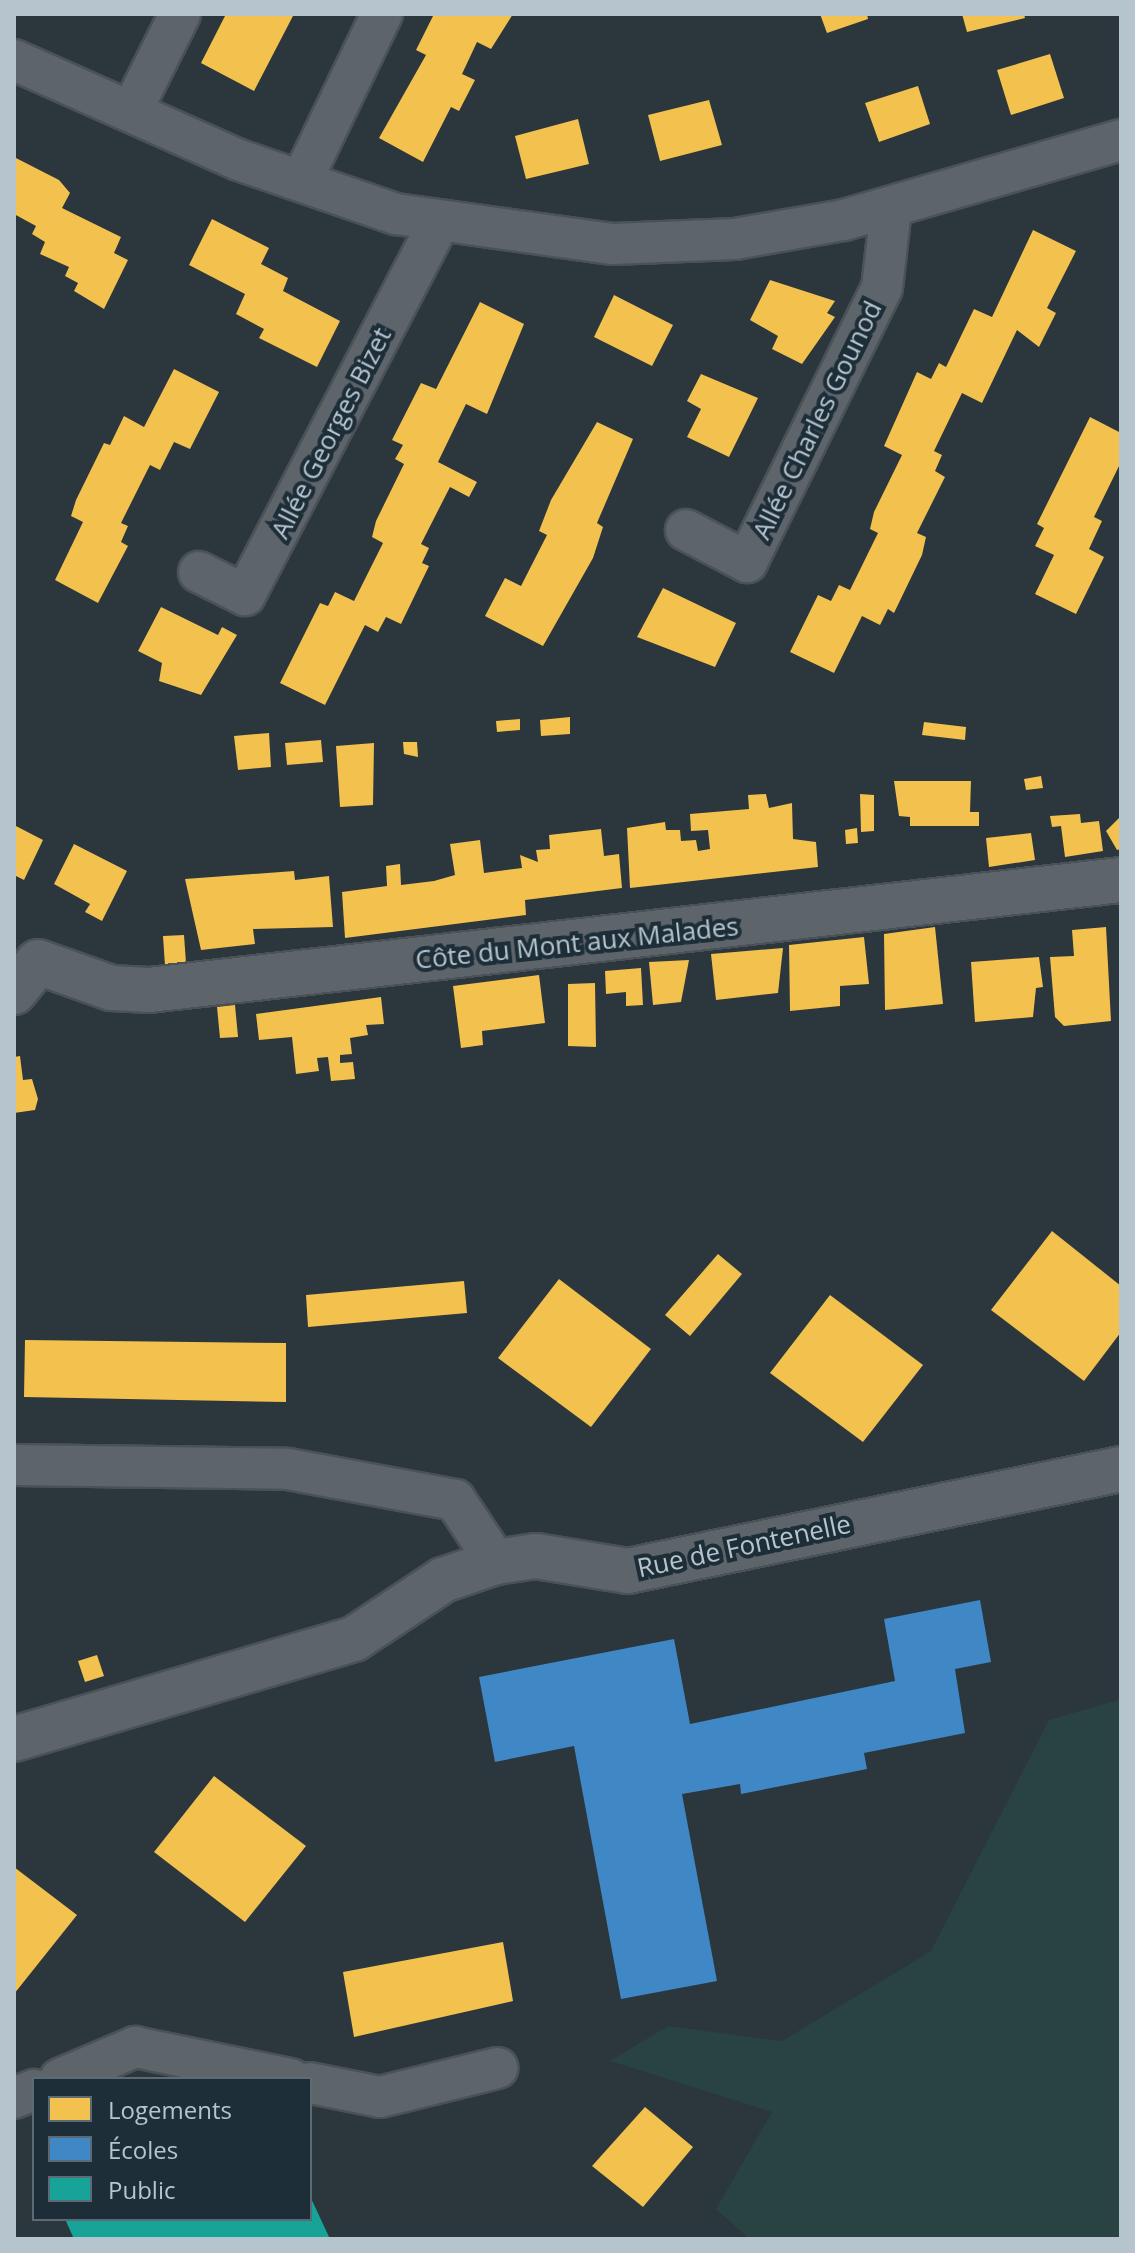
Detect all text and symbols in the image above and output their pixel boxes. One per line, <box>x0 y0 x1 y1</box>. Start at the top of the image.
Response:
street label: Allée Charles Gounod <box>746 296 888 544</box>
street label: Allée Georges Bizet <box>264 322 398 544</box>
street label: Côte du Mont aux Malades <box>414 911 740 975</box>
street label: Rue de Fontenelle <box>634 1508 854 1584</box>
legend <box>32 2077 312 2221</box>
text: Logements <box>108 2093 232 2126</box>
text: Écoles <box>108 2133 178 2166</box>
text: Public <box>108 2173 175 2206</box>

